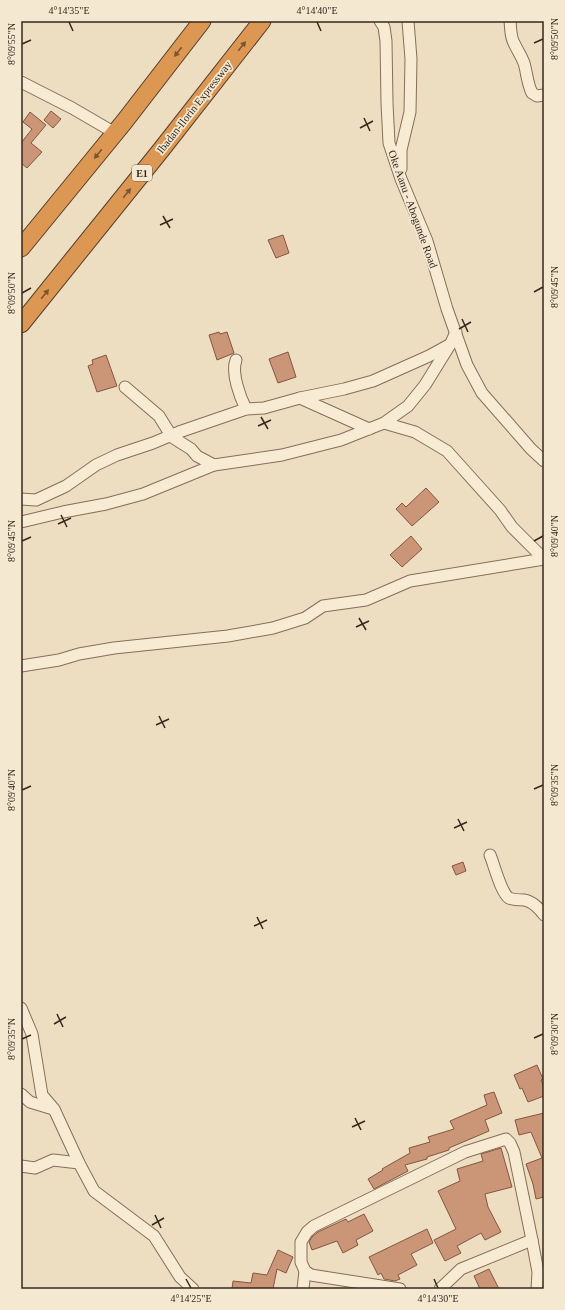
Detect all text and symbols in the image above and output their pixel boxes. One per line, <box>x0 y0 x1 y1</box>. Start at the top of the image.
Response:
text: 4°14'35"E <box>49 5 90 16</box>
text: 4°14'40"E <box>297 5 338 16</box>
text: 8°09'50"N <box>549 18 560 60</box>
text: 8°09'55"N <box>6 23 17 65</box>
one-way arrow <box>238 41 246 52</box>
one-way arrow <box>174 46 182 57</box>
street label: Ibadan-Ilorin Expressway <box>154 58 234 156</box>
street label: Oke Aanu - Abogunde Road <box>386 148 440 270</box>
one-way arrow <box>93 149 102 159</box>
road number: E1 <box>132 165 152 181</box>
one-way arrow <box>123 187 131 198</box>
text: 8°09'45"N <box>549 266 560 308</box>
text: 8°09'50"N <box>6 272 17 314</box>
one-way arrow <box>41 288 50 299</box>
text: 8°09'40"N <box>549 515 560 557</box>
text: 8°09'45"N <box>6 520 17 562</box>
text: 8°09'35"N <box>549 764 560 806</box>
text: 8°09'40"N <box>6 769 17 811</box>
text: 8°09'30"N <box>549 1013 560 1055</box>
text: 8°09'35"N <box>6 1018 17 1060</box>
text: 4°14'25"E <box>171 1293 212 1304</box>
text: 4°14'30"E <box>418 1293 459 1304</box>

